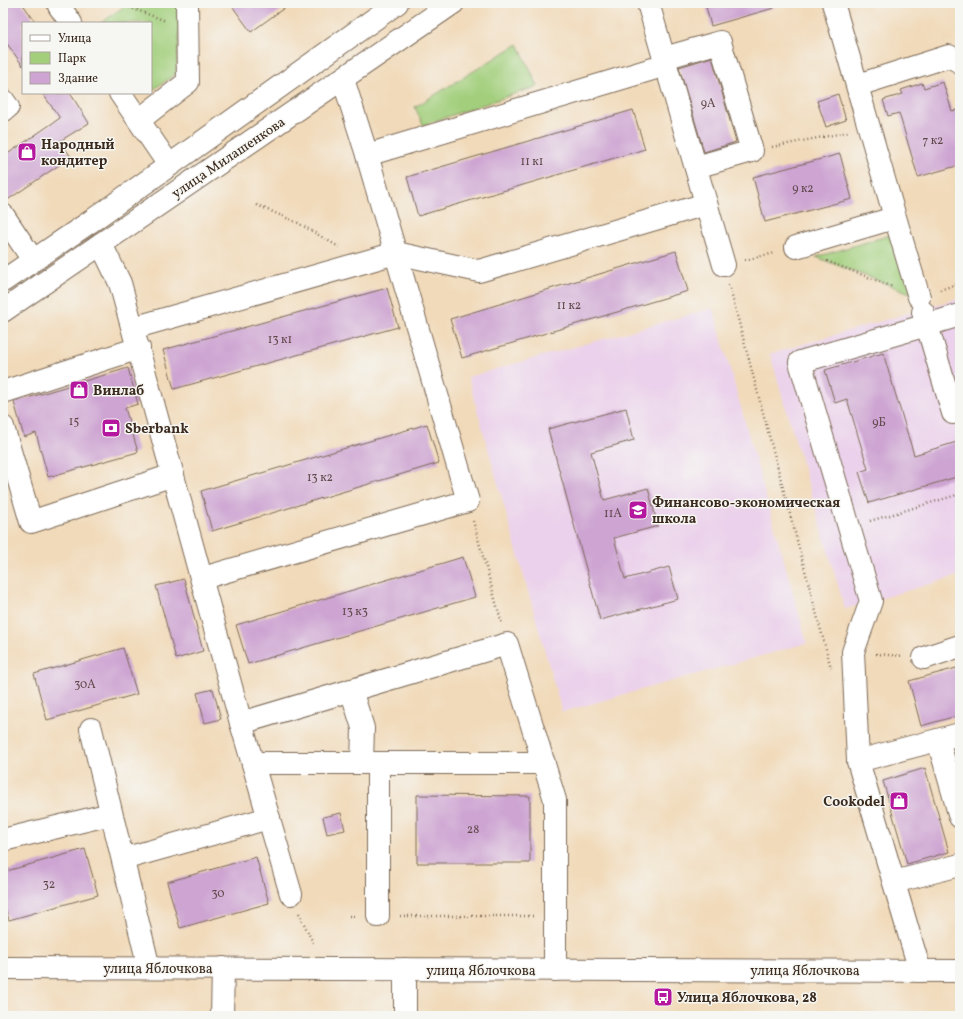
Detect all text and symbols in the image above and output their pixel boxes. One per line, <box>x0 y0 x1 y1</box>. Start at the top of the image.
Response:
legend <box>22 22 152 94</box>
text: Улица <box>58 31 91 47</box>
text: Парк <box>58 51 86 67</box>
text: Здание <box>58 71 98 87</box>
house number: 9А <box>701 96 716 112</box>
street label: улица Милашенкова <box>168 113 290 203</box>
house number: 7 к2 <box>922 133 944 149</box>
place label: Народный кондитер <box>41 136 115 171</box>
shop icon: Народный кондитер <box>16 141 38 163</box>
house number: 11 к1 <box>521 154 543 170</box>
house number: 9 к2 <box>792 181 814 197</box>
house number: 11 к2 <box>557 298 581 314</box>
house number: 13 к1 <box>268 332 292 348</box>
shop icon: Винлаб <box>68 379 90 401</box>
place label: Винлаб <box>93 382 144 401</box>
house number: 15 <box>69 414 79 430</box>
house number: 9Б <box>872 415 886 431</box>
bank icon: Sberbank <box>100 417 122 439</box>
place label: Sberbank <box>125 420 189 439</box>
house number: 13 к2 <box>307 470 333 486</box>
place label: Финансово-экономическая школа <box>652 494 840 529</box>
school or university icon: Финансово-экономическая школа <box>627 499 649 521</box>
house number: 11А <box>604 506 622 522</box>
house number: 13 к3 <box>342 604 368 620</box>
house number: 30А <box>74 677 96 693</box>
shop icon: Cookodel <box>888 790 910 812</box>
place label: Cookodel <box>823 793 885 812</box>
house number: 28 <box>467 822 479 838</box>
house number: 32 <box>43 877 55 893</box>
house number: 30 <box>211 886 225 902</box>
street label: улица Яблочкова <box>103 960 213 979</box>
street label: улица Яблочкова <box>426 962 536 981</box>
street label: улица Яблочкова <box>750 962 860 981</box>
bus stop icon: Улица Яблочкова, 28 <box>652 986 674 1008</box>
place label: Улица Яблочкова, 28 <box>677 989 817 1008</box>

